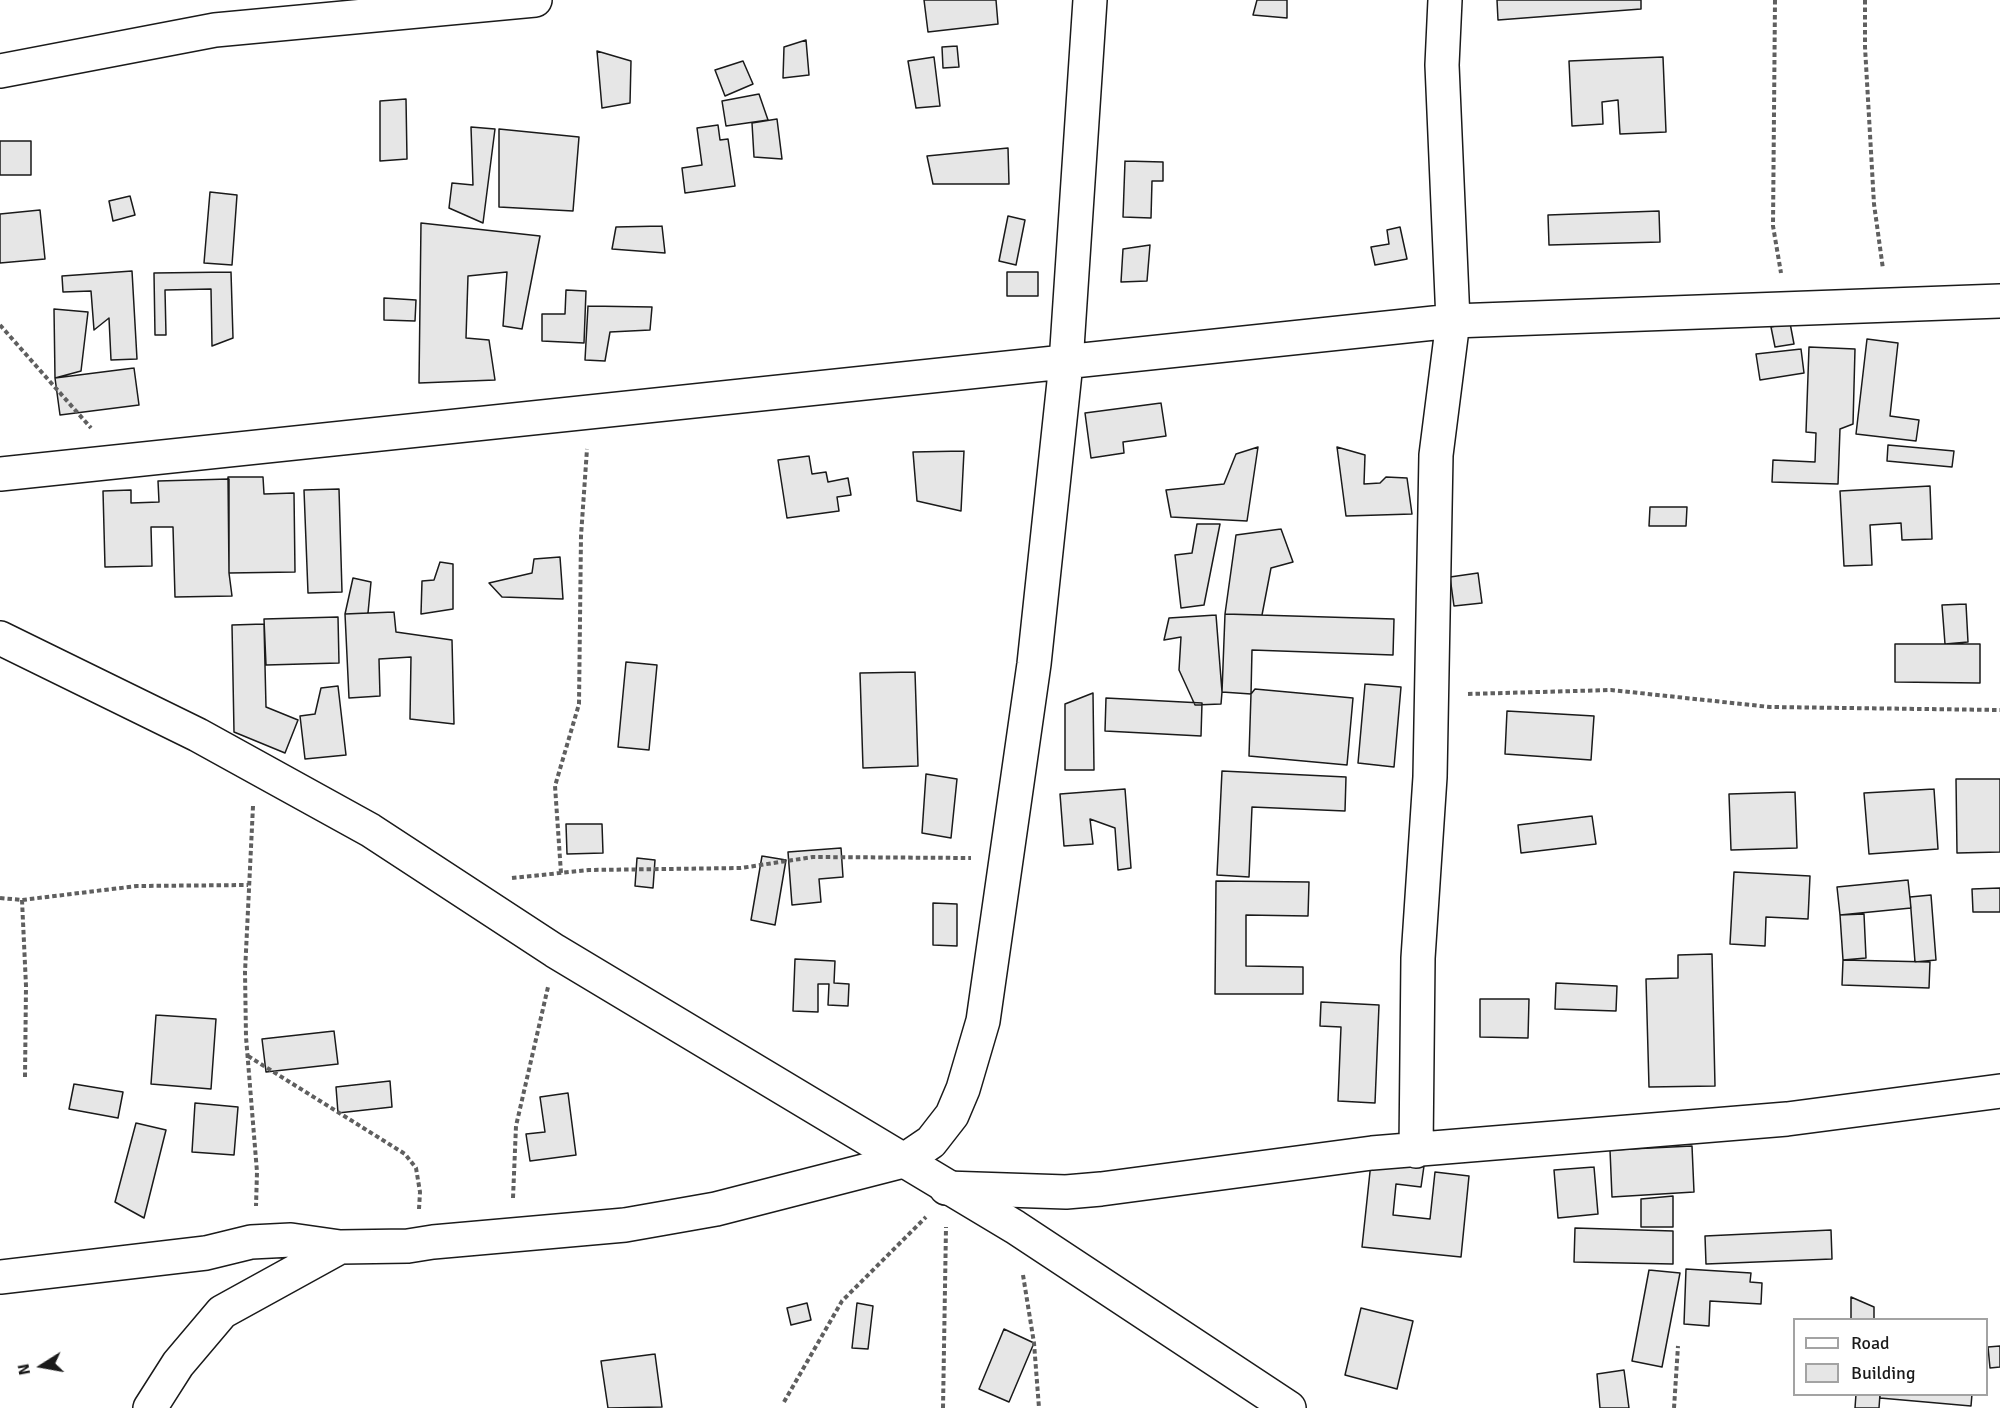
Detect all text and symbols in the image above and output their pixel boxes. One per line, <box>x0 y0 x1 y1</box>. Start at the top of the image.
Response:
legend <box>1793 1318 1988 1396</box>
text: Road <box>1851 1332 1890 1354</box>
north arrow <box>12 1336 72 1396</box>
text: N <box>13 1362 35 1377</box>
text: Building <box>1851 1362 1915 1384</box>

